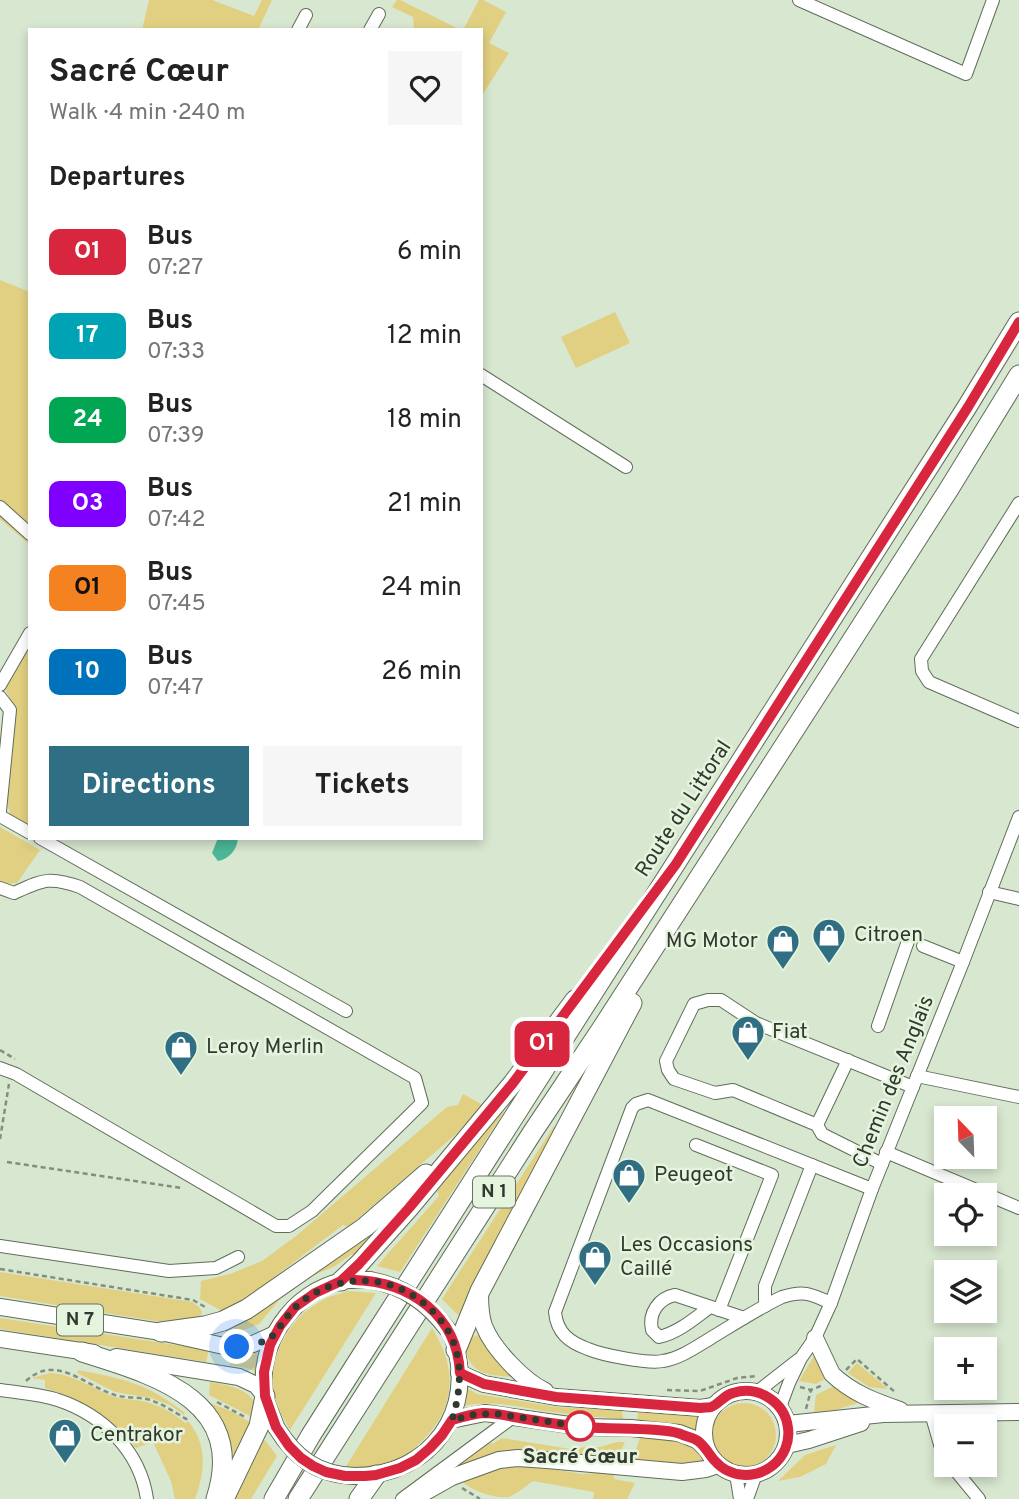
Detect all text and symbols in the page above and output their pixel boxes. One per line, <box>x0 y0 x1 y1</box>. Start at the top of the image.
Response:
button: heart <box>388 51 462 125</box>
text: Sacré Cœur <box>49 52 229 94</box>
text: Walk · 4 min · 240 m <box>49 99 245 128</box>
text: Departures <box>49 162 186 195</box>
text: Bus <box>147 221 193 254</box>
text: 6 min <box>397 236 462 269</box>
text: O1 <box>74 237 101 267</box>
text: 07:27 <box>147 254 203 283</box>
text: Bus <box>147 305 193 338</box>
text: 12 min <box>387 320 462 353</box>
text: 17 <box>76 321 99 351</box>
text: 07:33 <box>147 338 205 367</box>
text: Bus <box>147 389 193 422</box>
text: 18 min <box>387 404 462 437</box>
text: 24 <box>72 405 103 435</box>
text: 07:39 <box>147 422 204 451</box>
text: Bus <box>147 473 193 506</box>
text: 21 min <box>387 488 462 521</box>
text: O3 <box>72 489 103 519</box>
text: 07:42 <box>147 506 206 535</box>
text: Bus <box>147 557 193 590</box>
text: 24 min <box>381 572 462 605</box>
text: O1 <box>74 573 101 603</box>
text: 07:45 <box>147 590 206 619</box>
text: Bus <box>147 641 193 674</box>
text: 26 min <box>381 656 462 689</box>
text: 10 <box>75 657 100 687</box>
text: 07:47 <box>147 674 203 703</box>
street label: Route du Littoral <box>630 735 738 883</box>
button: Directions <box>49 746 249 826</box>
button: Tickets <box>263 746 462 826</box>
shop icon: Citroen <box>810 916 848 965</box>
shop icon: MG Motor <box>764 922 802 971</box>
place label: Citroen <box>854 922 923 949</box>
place label: MG Motor <box>666 928 758 955</box>
street label: Chemin des Anglais <box>847 992 941 1172</box>
shop icon: Fiat <box>729 1013 767 1062</box>
place label: Fiat <box>772 1019 808 1046</box>
line badge: O1 <box>510 1021 574 1067</box>
shop icon: Leroy Merlin <box>162 1028 200 1077</box>
text: O1 <box>529 1029 555 1059</box>
place label: Leroy Merlin <box>206 1034 324 1061</box>
north arrow <box>934 1106 998 1169</box>
map controls <box>934 1106 997 1477</box>
shop icon: Peugeot <box>610 1156 648 1205</box>
place label: Peugeot <box>654 1162 733 1189</box>
road number: N 1 <box>473 1176 515 1208</box>
button: locate <box>934 1183 997 1246</box>
place label: Les Occasions Caillé <box>620 1232 753 1283</box>
shop icon: Les Occasions Caillé <box>576 1238 614 1287</box>
button: layers <box>934 1260 997 1323</box>
road number: N 7 <box>57 1304 103 1336</box>
your location <box>219 1329 254 1364</box>
button: + <box>934 1337 997 1400</box>
marker: Sacré Cœur <box>565 1411 595 1441</box>
button: − <box>934 1414 997 1477</box>
shop icon: Centrakor <box>46 1416 84 1465</box>
place label: Centrakor <box>90 1422 183 1449</box>
place label: Sacré Cœur <box>523 1444 638 1471</box>

